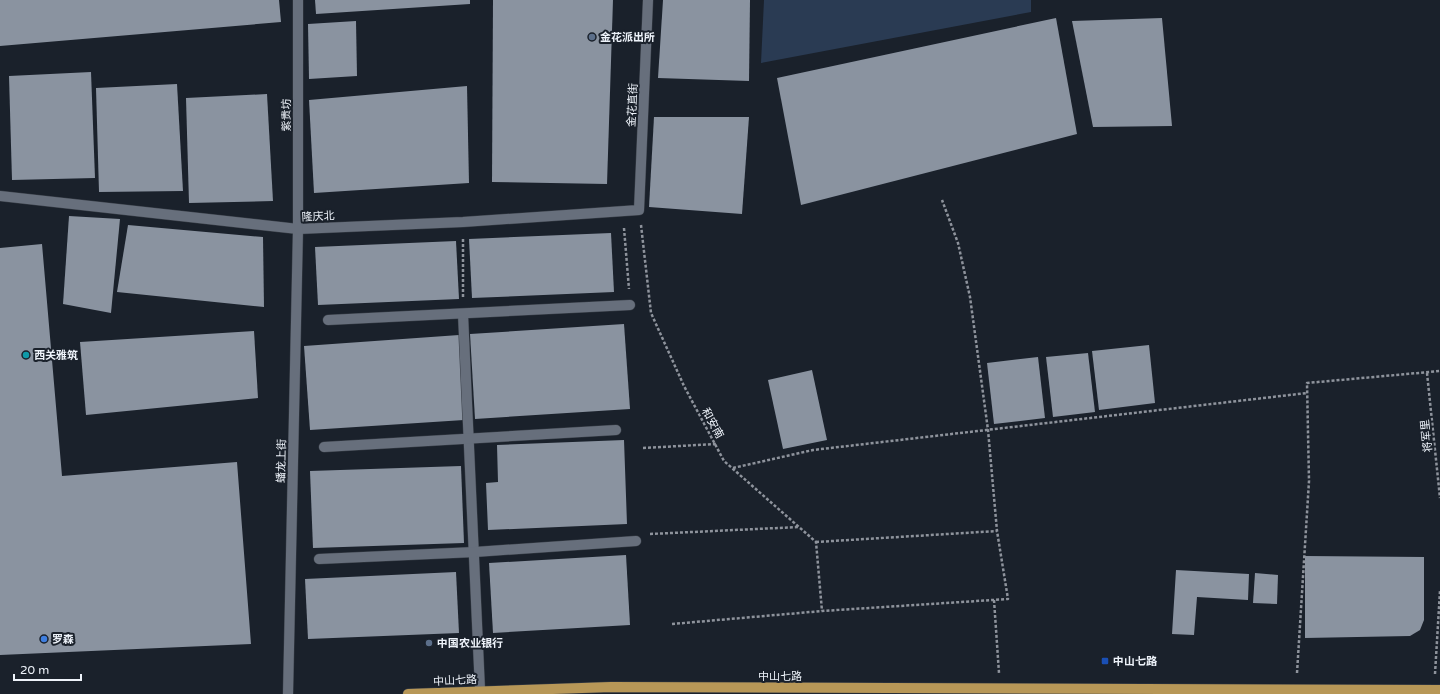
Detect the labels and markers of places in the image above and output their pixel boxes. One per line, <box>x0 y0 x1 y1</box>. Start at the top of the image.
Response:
place label: 金花派出所 <box>600 31 655 44</box>
marker: 金花派出所 <box>587 32 597 42</box>
place label: 西关雅筑 <box>34 349 78 362</box>
marker: 西关雅筑 <box>21 350 31 360</box>
place label: 罗森 <box>52 633 74 646</box>
marker: 罗森 <box>39 634 49 644</box>
place label: 中国农业银行 <box>437 637 503 650</box>
marker: 中国农业银行 <box>424 638 434 648</box>
place label: 中山七路 <box>1113 655 1158 668</box>
marker: 中山七路 <box>1100 656 1110 666</box>

